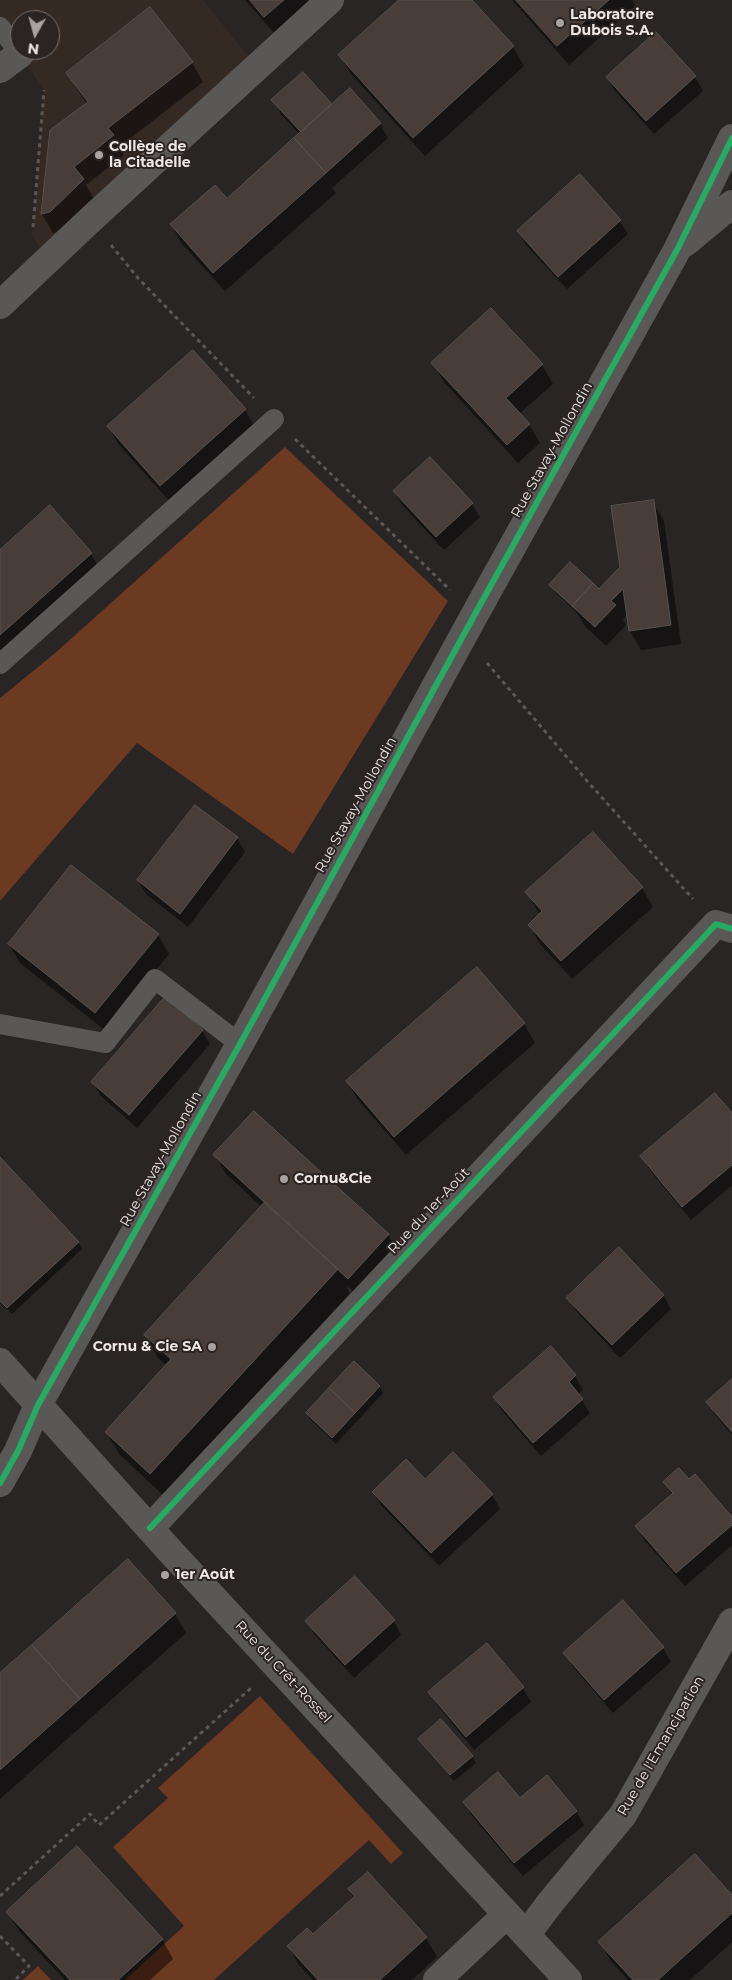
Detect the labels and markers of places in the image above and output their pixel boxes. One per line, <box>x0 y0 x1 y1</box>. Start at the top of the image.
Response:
place label: Laboratoire Dubois S.A. <box>570 7 654 40</box>
marker: Laboratoire Dubois S.A. <box>554 17 566 29</box>
place label: Collège de la Citadelle <box>109 139 190 172</box>
marker: Collège de la Citadelle <box>93 149 105 161</box>
place label: Cornu&Cie <box>294 1171 372 1187</box>
marker: Cornu&Cie <box>278 1173 290 1185</box>
place label: Cornu & Cie SA <box>93 1339 202 1355</box>
marker: Cornu & Cie SA <box>206 1341 218 1353</box>
place label: 1er Août <box>175 1567 235 1583</box>
marker: 1er Août <box>159 1569 171 1581</box>

